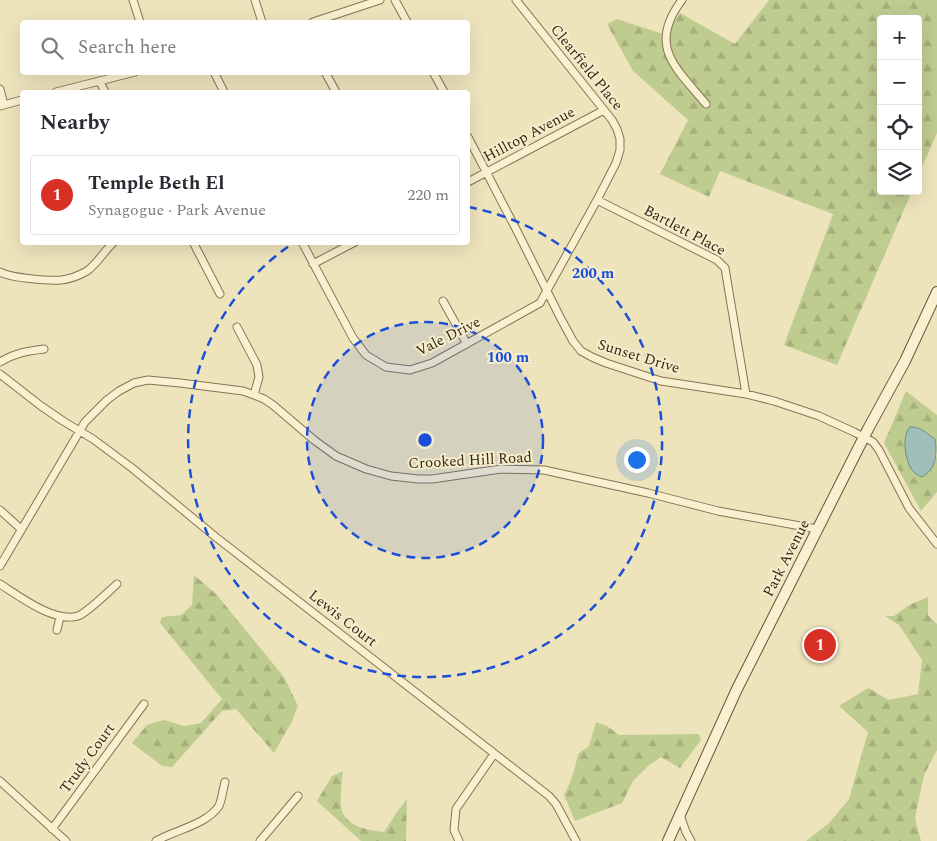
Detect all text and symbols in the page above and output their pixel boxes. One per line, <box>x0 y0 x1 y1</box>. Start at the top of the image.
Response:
map controls <box>877 15 922 195</box>
button: + <box>877 15 922 60</box>
street label: Clearfield Place <box>544 19 629 116</box>
search box <box>20 20 470 75</box>
text: Search here <box>78 33 177 62</box>
icon: search <box>38 34 66 62</box>
button: − <box>877 60 922 105</box>
street label: Hilltop Avenue <box>479 101 579 168</box>
button: locate <box>877 105 922 150</box>
text: Nearby <box>40 107 110 139</box>
button: layers <box>877 150 922 195</box>
text: Temple Beth El <box>88 169 224 198</box>
text: 1 <box>53 183 61 207</box>
text: 220 m <box>407 183 449 207</box>
text: Synagogue · Park Avenue <box>88 198 266 222</box>
street label: Bartlett Place <box>640 199 730 262</box>
text: 200 m <box>572 262 615 285</box>
street label: Vale Drive <box>412 310 485 363</box>
street label: Sunset Drive <box>595 333 683 380</box>
text: 100 m <box>487 346 530 369</box>
centre of rings <box>416 431 434 449</box>
street label: Crooked Hill Road <box>408 446 532 475</box>
your location <box>624 447 650 473</box>
street label: Park Avenue <box>757 515 816 601</box>
street label: Lewis Court <box>303 584 382 653</box>
pin: 1 <box>804 626 836 664</box>
street label: Trudy Court <box>54 718 121 798</box>

